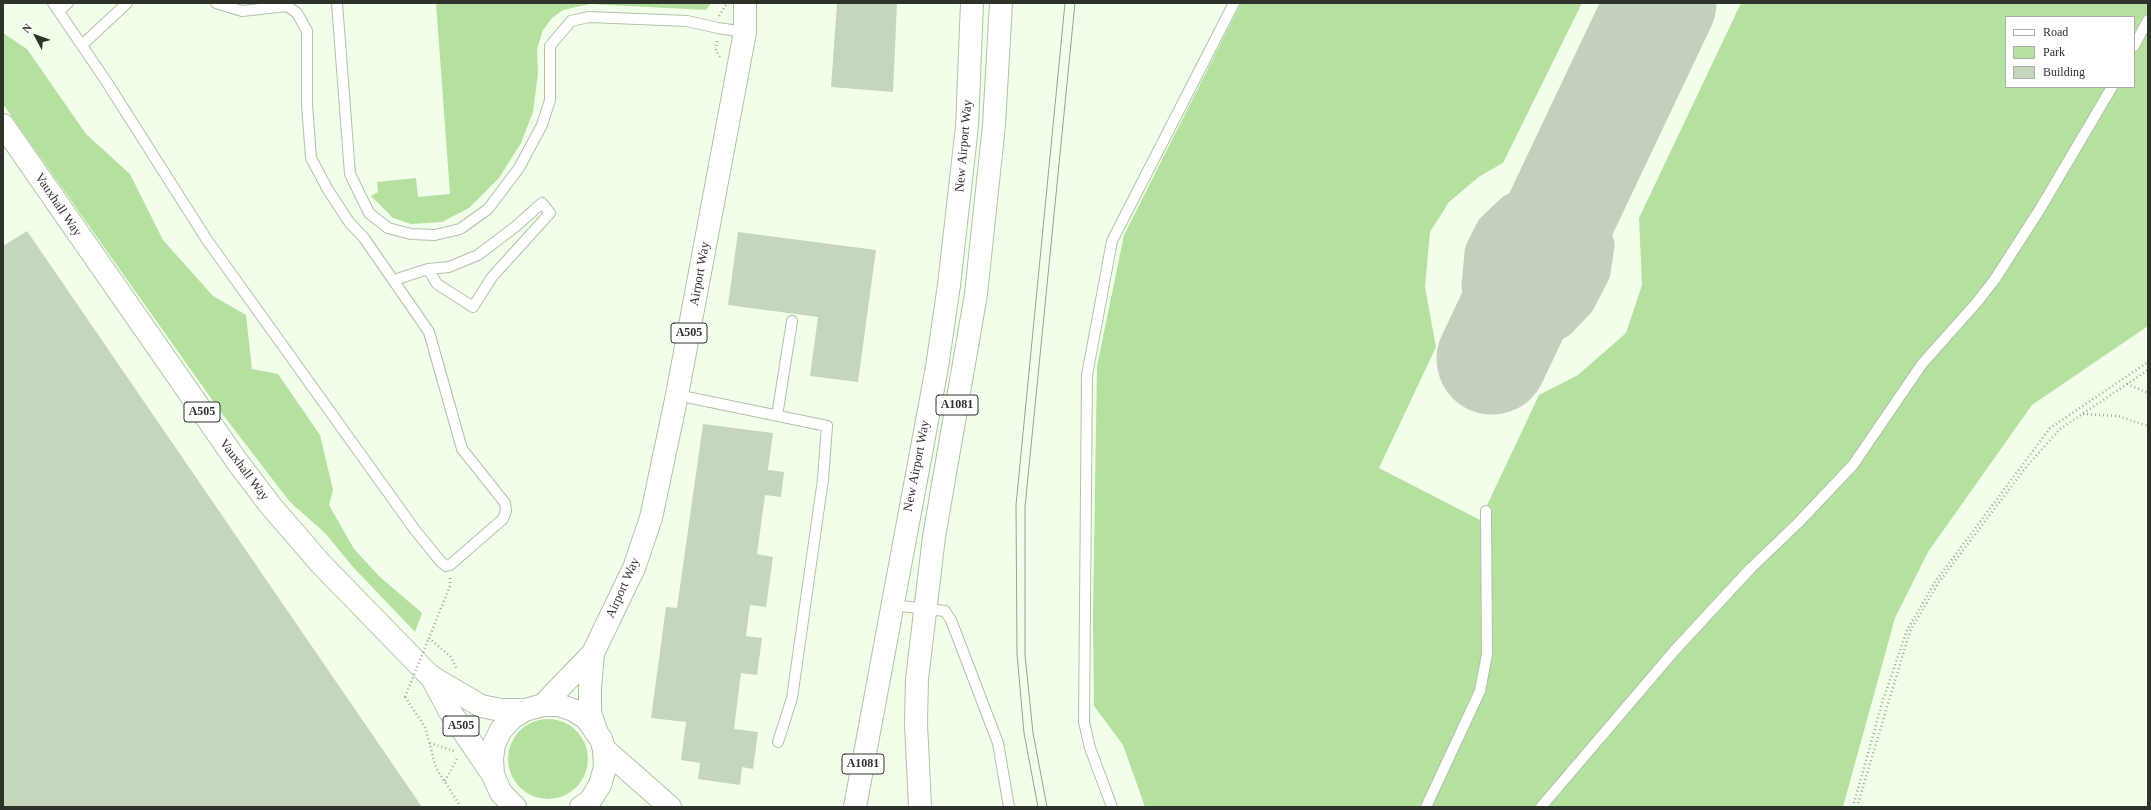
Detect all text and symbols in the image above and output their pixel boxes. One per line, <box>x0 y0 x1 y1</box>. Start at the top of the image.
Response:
north arrow <box>16 16 56 56</box>
legend <box>2005 16 2135 88</box>
text: N <box>20 21 34 35</box>
text: Road <box>2043 25 2068 39</box>
text: Park <box>2043 45 2065 59</box>
text: Building <box>2043 65 2085 79</box>
street label: New Airport Way <box>952 99 976 193</box>
street label: Vauxhall Way <box>31 170 85 240</box>
street label: Airport Way <box>687 241 713 307</box>
road number: A505 <box>671 323 707 343</box>
road number: A1081 <box>936 395 978 415</box>
road number: A505 <box>184 402 220 422</box>
street label: New Airport Way <box>900 419 934 513</box>
street label: Vauxhall Way <box>216 436 272 504</box>
street label: Airport Way <box>603 555 643 621</box>
road number: A505 <box>443 716 479 736</box>
road number: A1081 <box>842 754 884 774</box>

